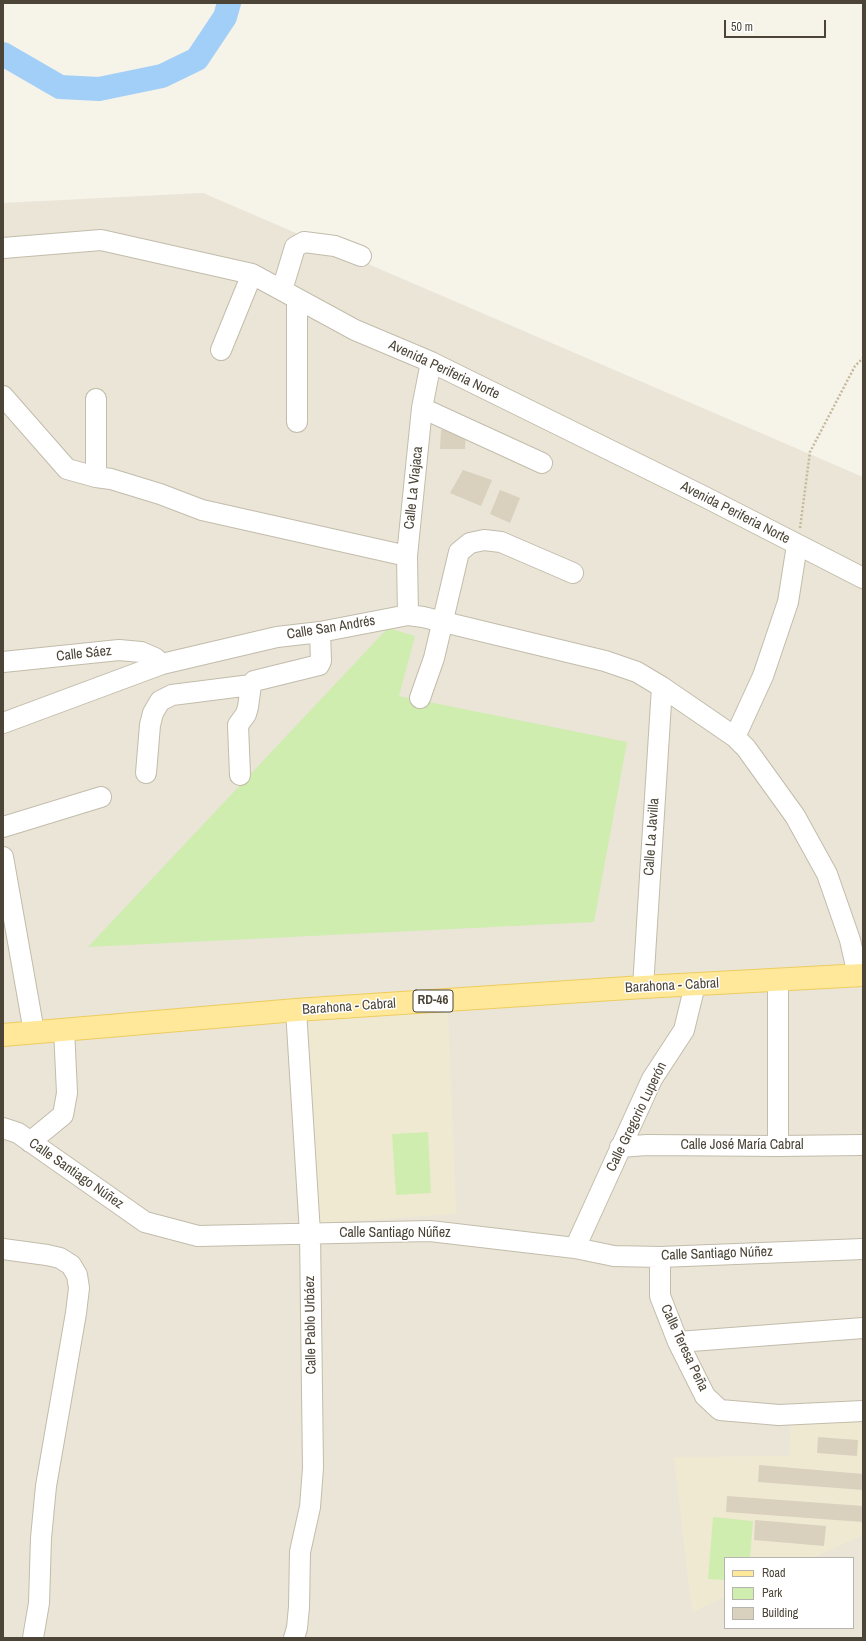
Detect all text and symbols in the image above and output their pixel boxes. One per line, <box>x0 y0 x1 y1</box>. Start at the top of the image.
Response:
scale bar <box>726 12 828 38</box>
text: 50 m <box>731 19 753 35</box>
street label: Avenida Periferia Norte <box>386 337 502 403</box>
street label: Calle La Viajaca <box>401 446 427 530</box>
street label: Avenida Periferia Norte <box>678 478 792 548</box>
street label: Calle San Andrés <box>286 613 376 643</box>
street label: Calle Sáez <box>56 643 112 665</box>
street label: Calle La Javilla <box>641 798 663 876</box>
street label: Barahona - Cabral <box>625 975 719 997</box>
road number: RD-46 <box>413 990 453 1012</box>
street label: Barahona - Cabral <box>302 995 396 1019</box>
street label: Calle Gregorio Luperón <box>603 1059 671 1175</box>
street label: Calle Santiago Núñez <box>25 1135 127 1213</box>
street label: Calle José María Cabral <box>680 1137 804 1153</box>
street label: Calle Santiago Núñez <box>339 1225 451 1241</box>
street label: Calle Santiago Núñez <box>661 1244 773 1264</box>
street label: Calle Pablo Urbáez <box>302 1275 320 1375</box>
street label: Calle Teresa Peña <box>657 1302 711 1394</box>
legend <box>724 1557 854 1629</box>
text: Road <box>762 1565 786 1581</box>
text: Park <box>762 1585 782 1601</box>
text: Building <box>762 1605 798 1621</box>

